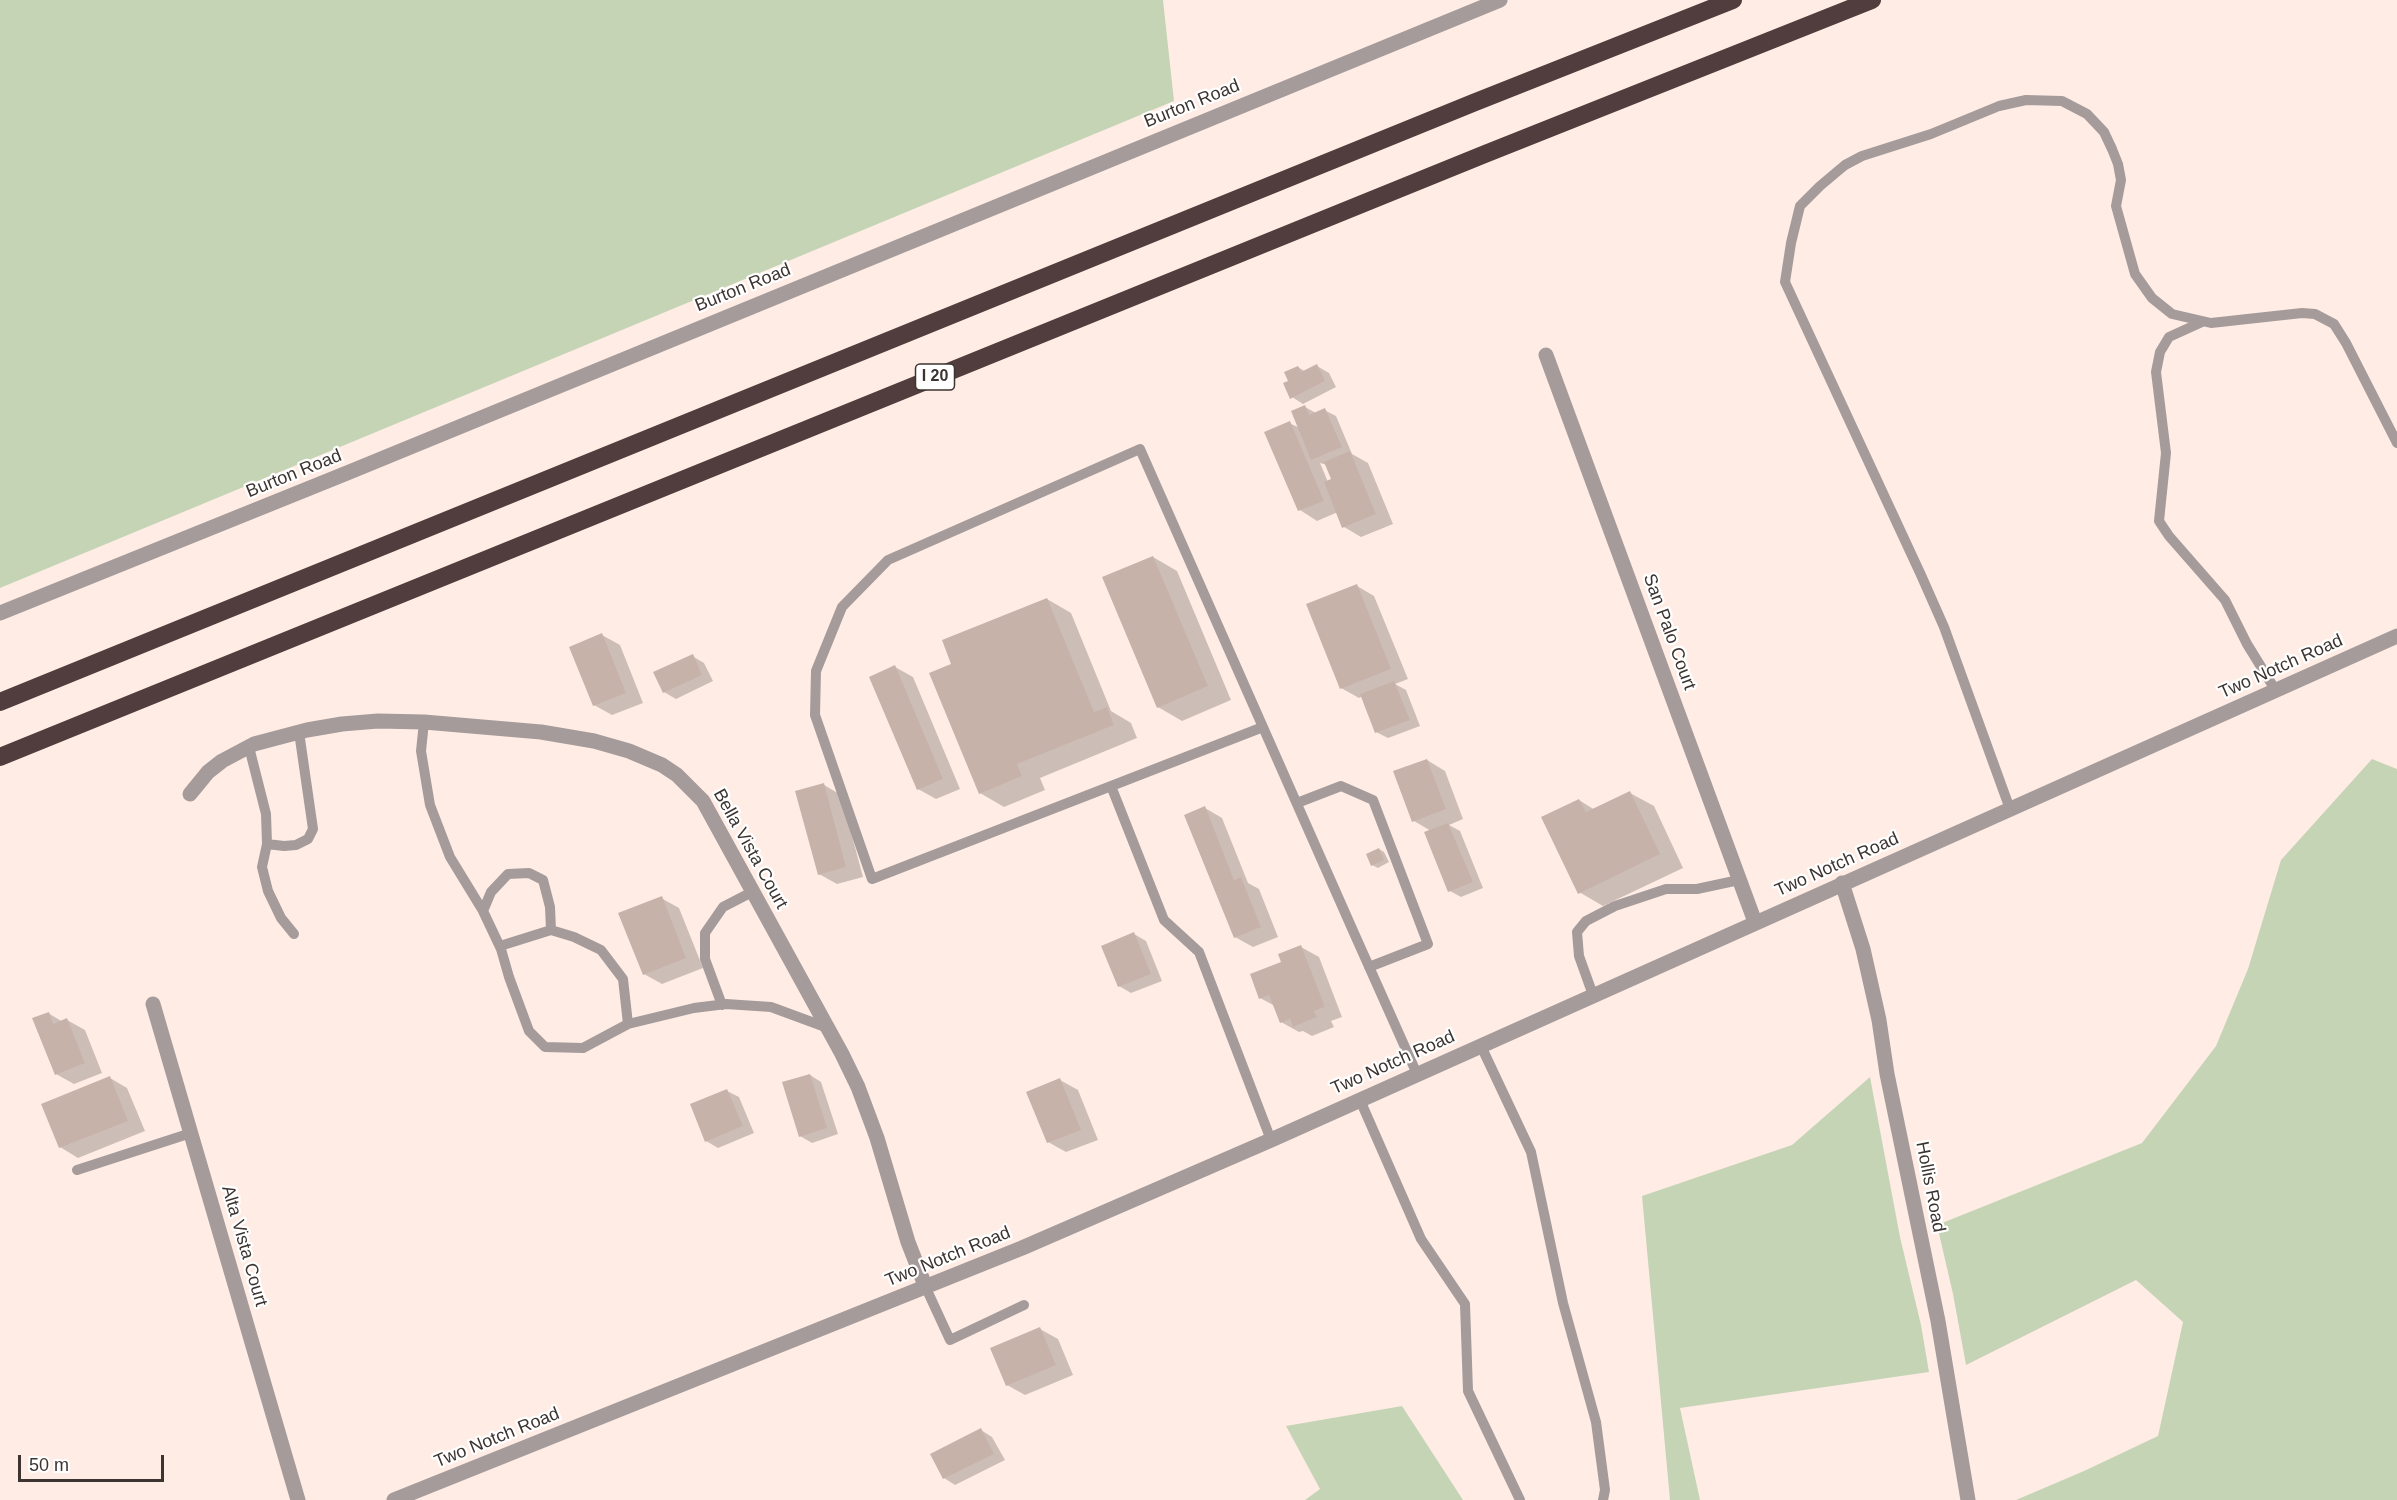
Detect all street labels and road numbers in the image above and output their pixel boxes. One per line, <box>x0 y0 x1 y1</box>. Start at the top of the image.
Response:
street label: Burton Road <box>1141 75 1243 133</box>
street label: Burton Road <box>692 259 794 317</box>
road number: I 20 <box>916 364 954 390</box>
street label: Burton Road <box>243 445 345 503</box>
street label: San Palo Court <box>1638 571 1700 693</box>
street label: Two Notch Road <box>2216 630 2346 704</box>
street label: Bella Vista Court <box>708 785 792 913</box>
street label: Two Notch Road <box>1772 828 1902 902</box>
street label: Two Notch Road <box>1328 1026 1458 1100</box>
street label: Hollis Road <box>1911 1140 1949 1234</box>
street label: Alta Vista Court <box>216 1183 272 1309</box>
street label: Two Notch Road <box>882 1222 1014 1292</box>
street label: Two Notch Road <box>431 1403 563 1473</box>

